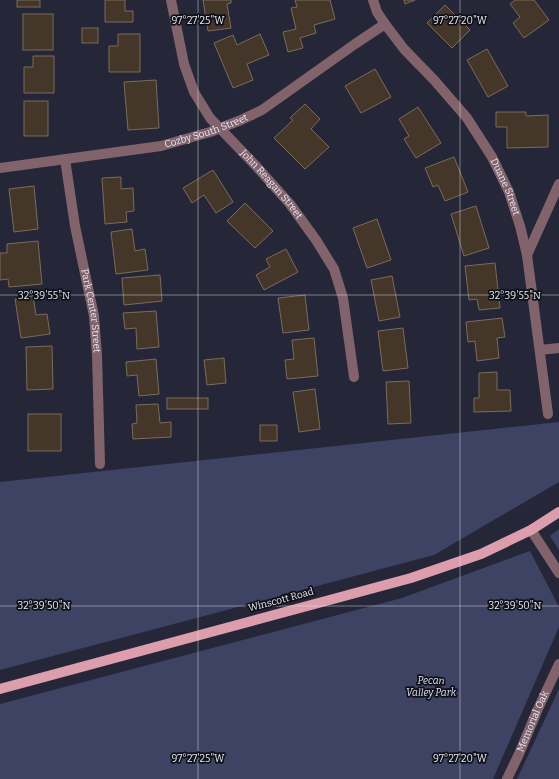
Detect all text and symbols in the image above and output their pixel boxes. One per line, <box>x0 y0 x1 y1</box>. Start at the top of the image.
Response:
text: 97°27'25"W <box>171 15 225 27</box>
text: 97°27'20"W <box>433 15 488 27</box>
street label: Cozby South Street <box>163 111 250 151</box>
street label: John Reagan Street <box>237 146 305 222</box>
street label: Duane Street <box>488 156 522 217</box>
street label: Park Center Street <box>78 268 103 353</box>
text: 32°39'55"N <box>18 290 70 302</box>
text: 32°39'55"N <box>489 290 541 302</box>
street label: Winscott Road <box>247 585 315 615</box>
text: 32°39'50"N <box>17 600 71 612</box>
text: 32°39'50"N <box>488 600 542 612</box>
park label: Pecan Valley Park <box>406 675 457 699</box>
street label: Memorial Oak <box>514 689 552 754</box>
text: 97°27'25"W <box>171 753 225 765</box>
text: 97°27'20"W <box>433 753 488 765</box>

